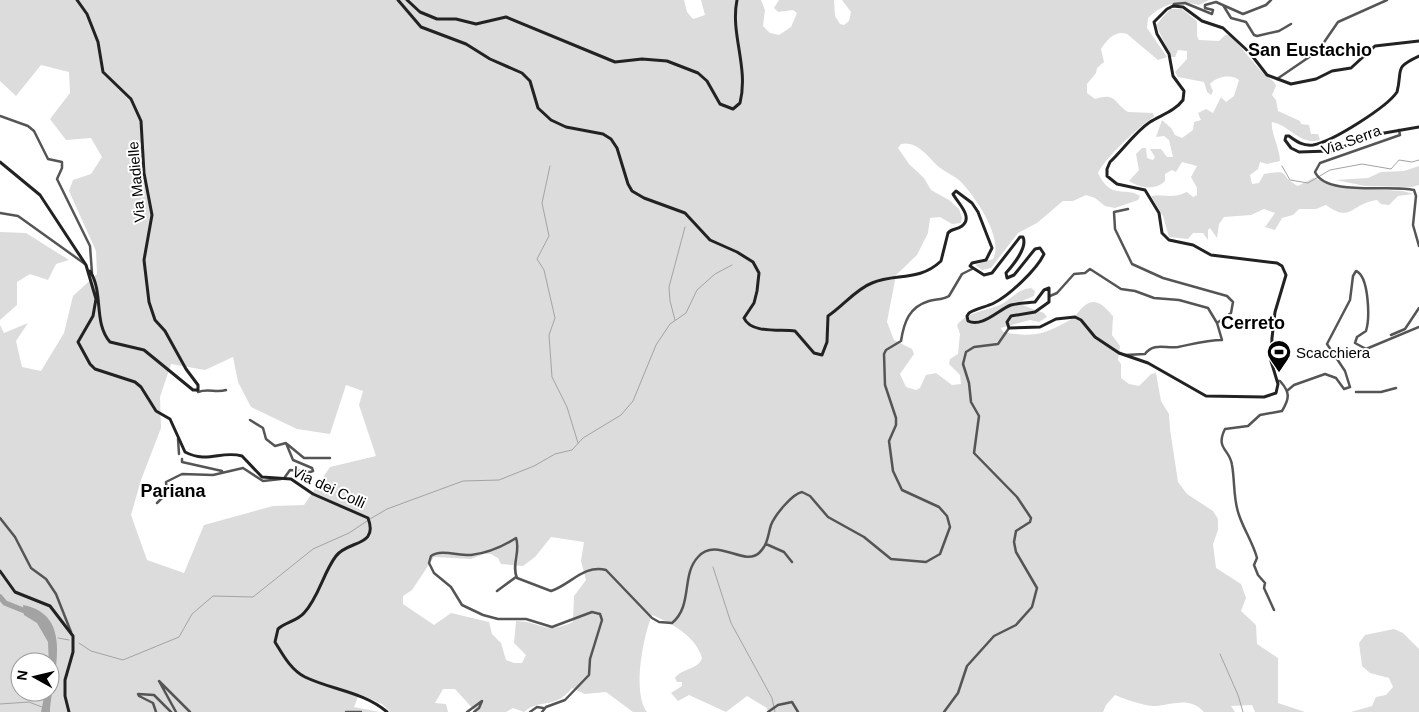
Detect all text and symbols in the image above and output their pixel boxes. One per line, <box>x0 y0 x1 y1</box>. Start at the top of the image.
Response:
district label: San Eustachio <box>1248 40 1372 60</box>
street label: Via Serra <box>1319 121 1384 159</box>
street label: Via Madielle <box>124 141 148 223</box>
district label: Cerreto <box>1221 313 1285 333</box>
sports icon: Scacchiera <box>1266 339 1292 373</box>
place label: Scacchiera <box>1296 344 1371 361</box>
street label: Via dei Colli <box>290 463 368 511</box>
district label: Pariana <box>140 481 207 501</box>
north arrow <box>10 652 60 702</box>
text: N <box>13 669 31 681</box>

